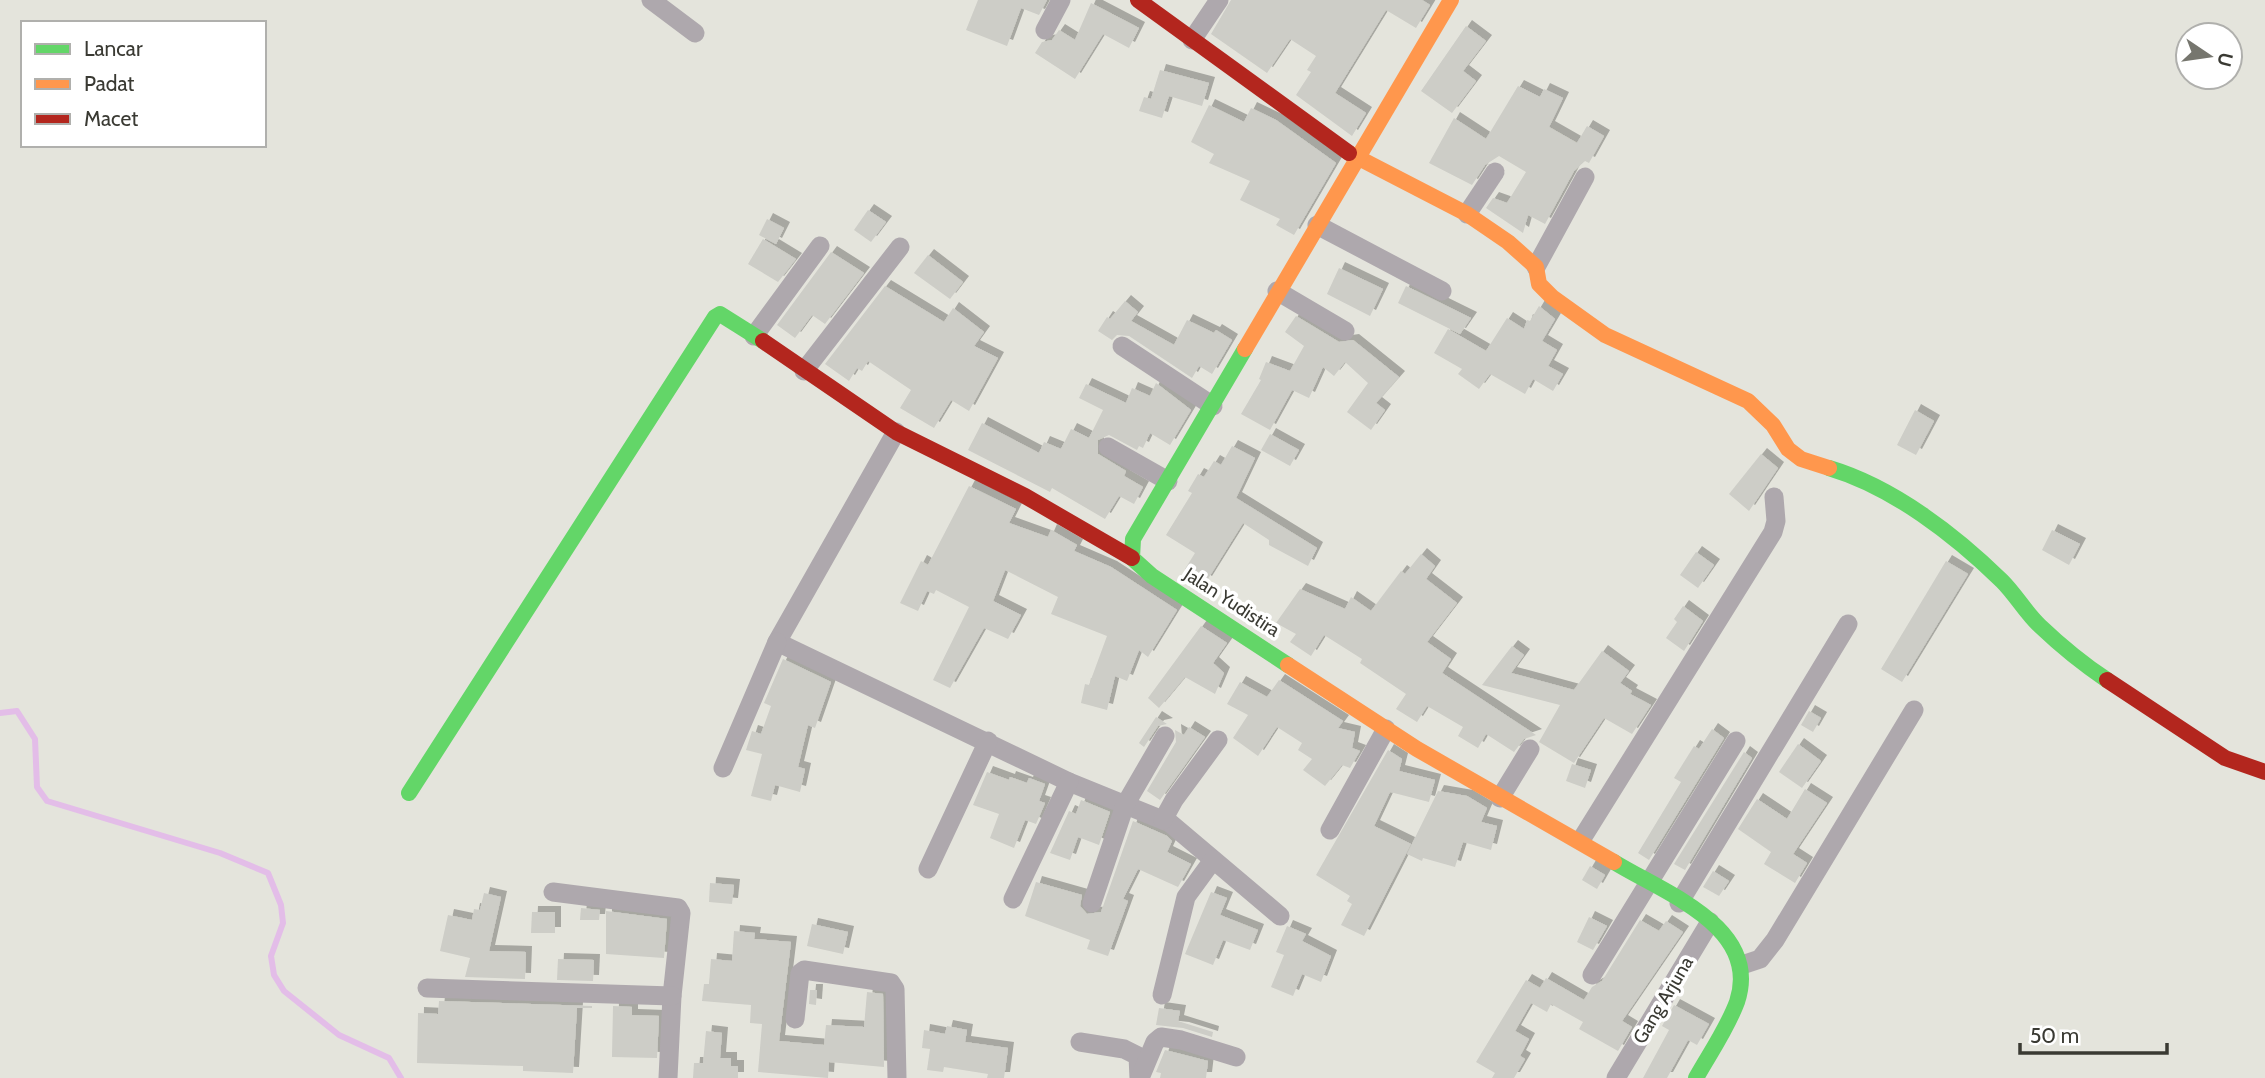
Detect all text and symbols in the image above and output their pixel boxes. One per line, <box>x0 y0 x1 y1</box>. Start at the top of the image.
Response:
legend <box>21 21 266 147</box>
north arrow <box>2174 21 2244 91</box>
text: Lancar <box>84 36 143 61</box>
text: U <box>2212 50 2238 69</box>
text: Padat <box>84 71 134 96</box>
text: Macet <box>84 106 138 131</box>
street label: Jalan Yudistira <box>1179 562 1284 641</box>
street label: Gang Arjuna <box>1628 952 1698 1048</box>
scale bar <box>2020 1012 2167 1056</box>
text: 50 m <box>2030 1023 2079 1048</box>

